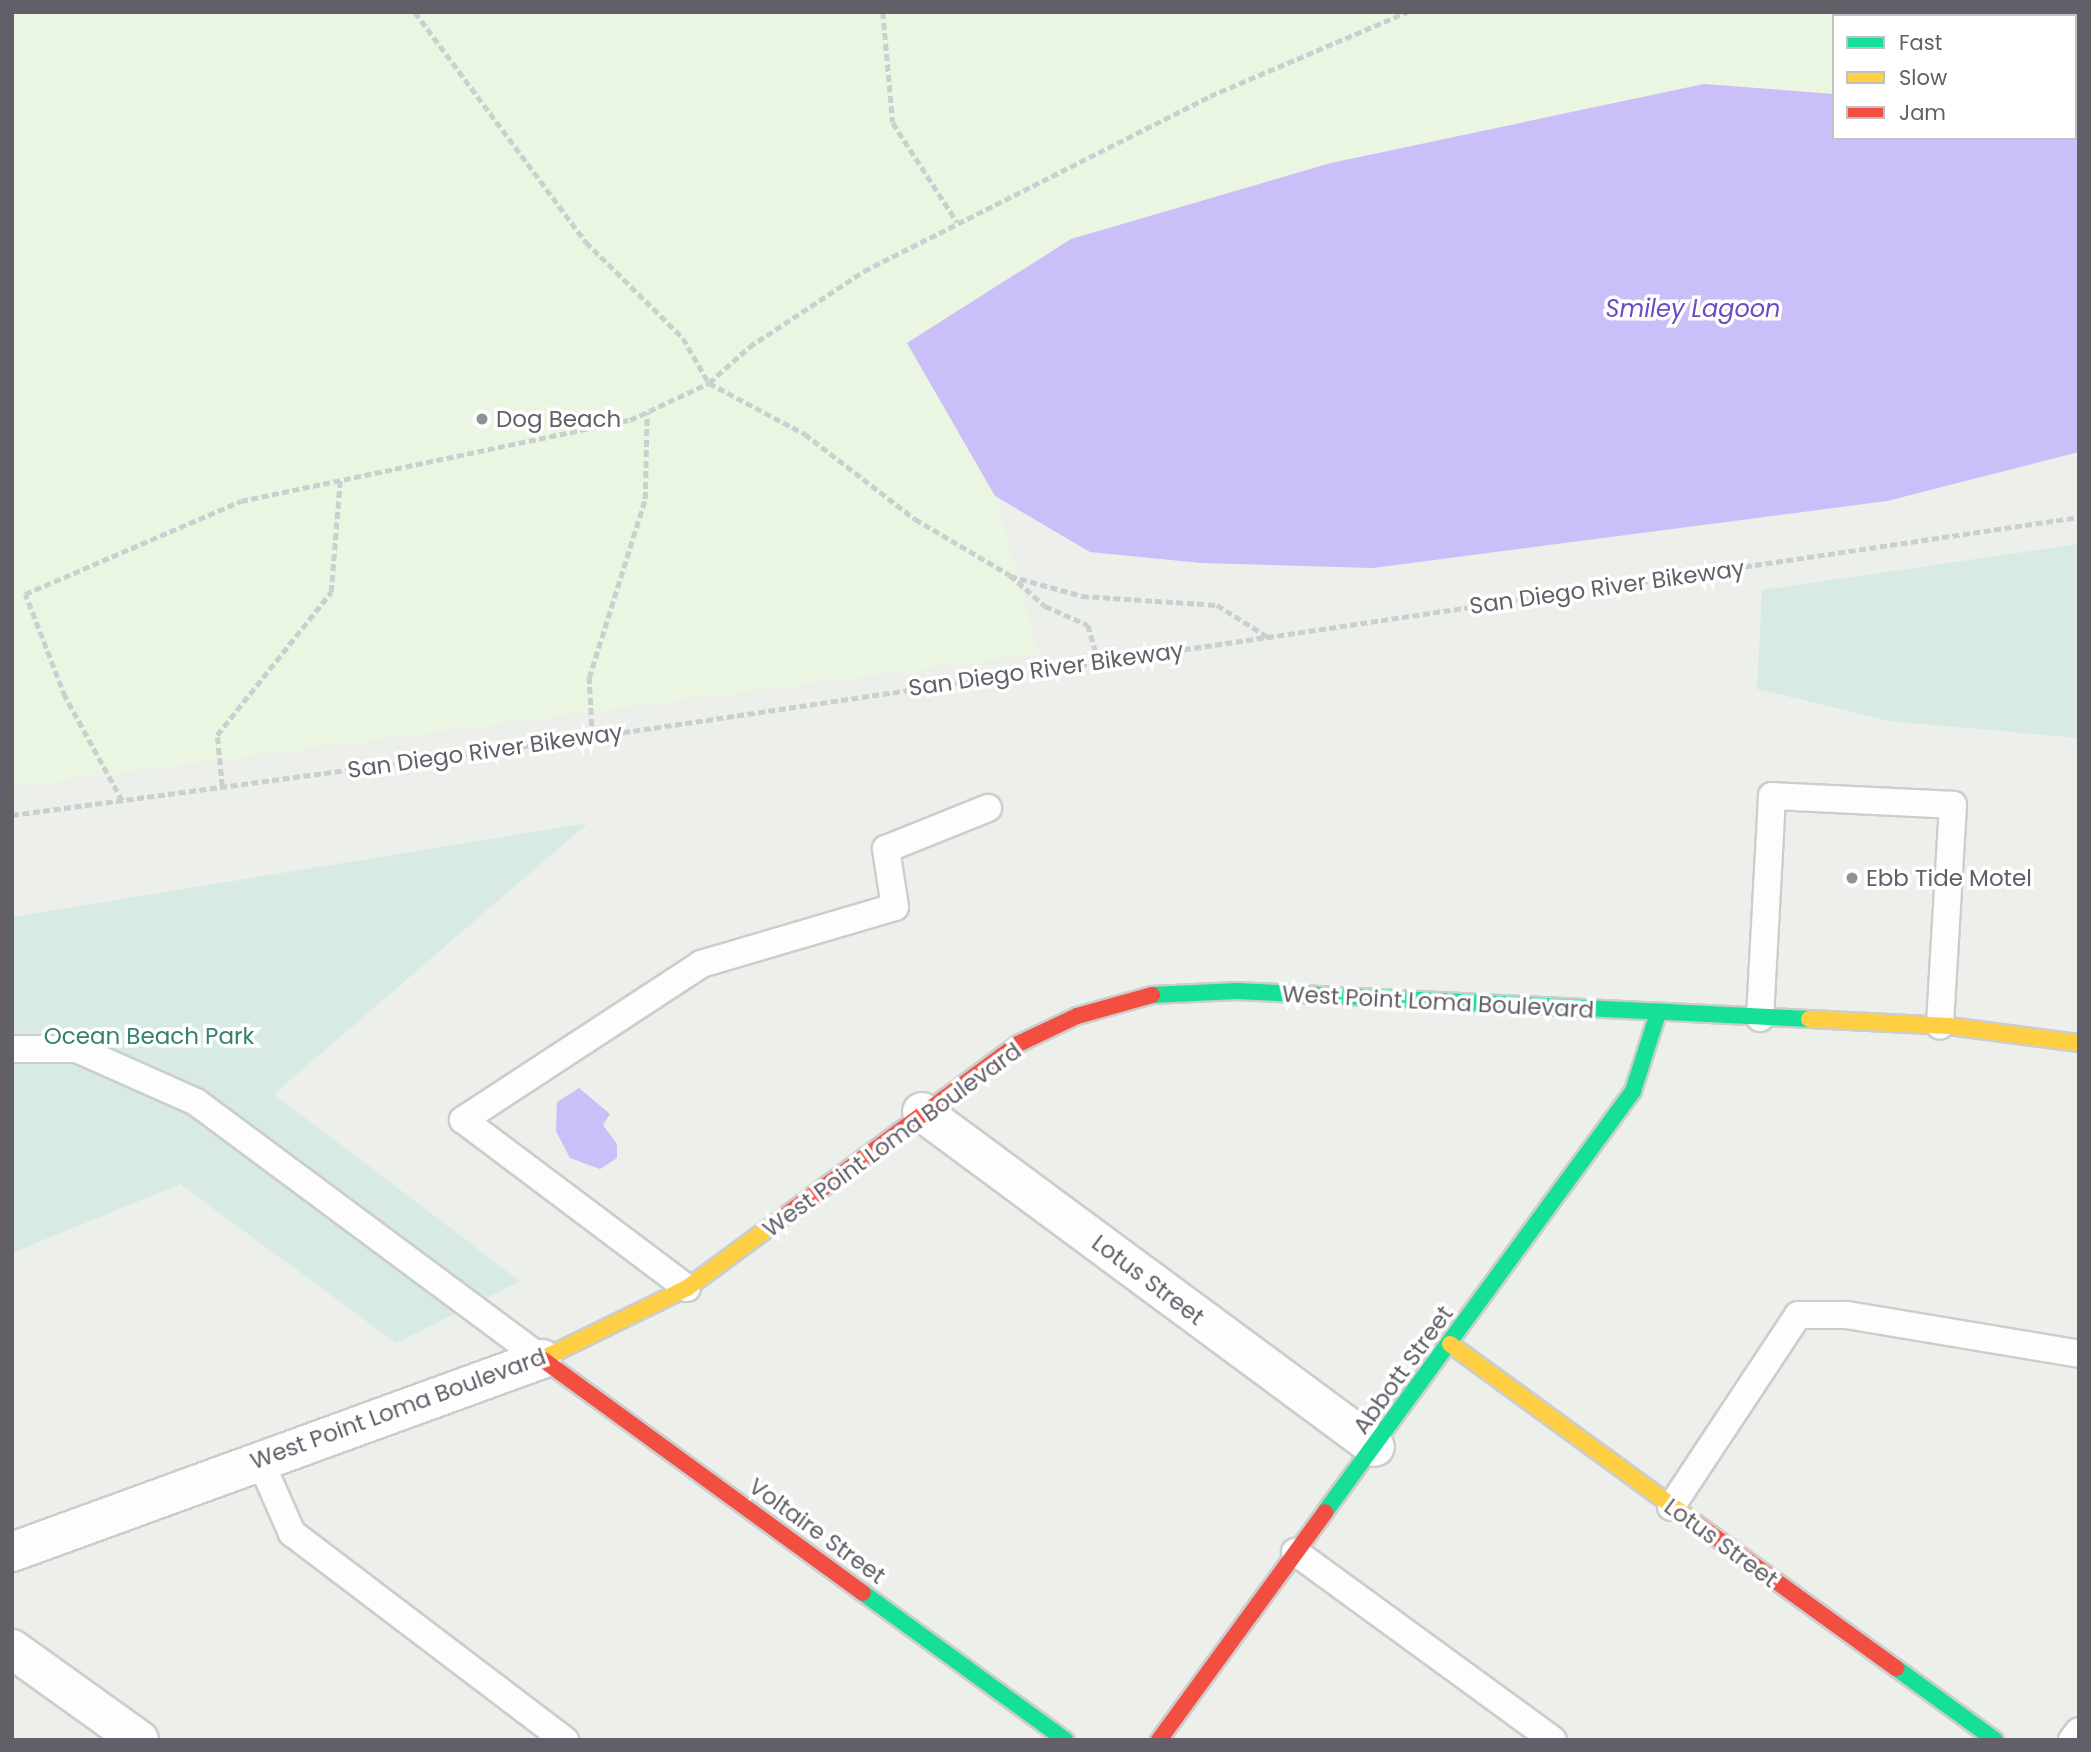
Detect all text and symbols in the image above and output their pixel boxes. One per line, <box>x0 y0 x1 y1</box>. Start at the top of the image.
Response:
legend <box>1832 14 2077 140</box>
text: Fast <box>1899 28 1942 57</box>
text: Slow <box>1899 63 1947 92</box>
text: Jam <box>1899 98 1946 127</box>
water label: Smiley Lagoon <box>1606 295 1780 323</box>
place label: Dog Beach <box>496 405 621 433</box>
marker: Dog Beach <box>474 411 490 427</box>
street label: San Diego River Bikeway <box>1468 554 1746 620</box>
street label: San Diego River Bikeway <box>907 636 1185 702</box>
street label: San Diego River Bikeway <box>346 718 624 784</box>
place label: Ebb Tide Motel <box>1866 864 2032 892</box>
marker: Ebb Tide Motel <box>1844 870 1860 886</box>
street label: West Point Loma Boulevard <box>1281 980 1595 1024</box>
park label: Ocean Beach Park <box>44 1022 254 1050</box>
street label: West Point Loma Boulevard <box>758 1037 1026 1243</box>
street label: Lotus Street <box>1086 1229 1210 1331</box>
street label: Abbott Street <box>1347 1301 1459 1439</box>
street label: West Point Loma Boulevard <box>247 1343 549 1475</box>
street label: Voltaire Street <box>743 1472 891 1590</box>
street label: Lotus Street <box>1659 1493 1783 1593</box>

